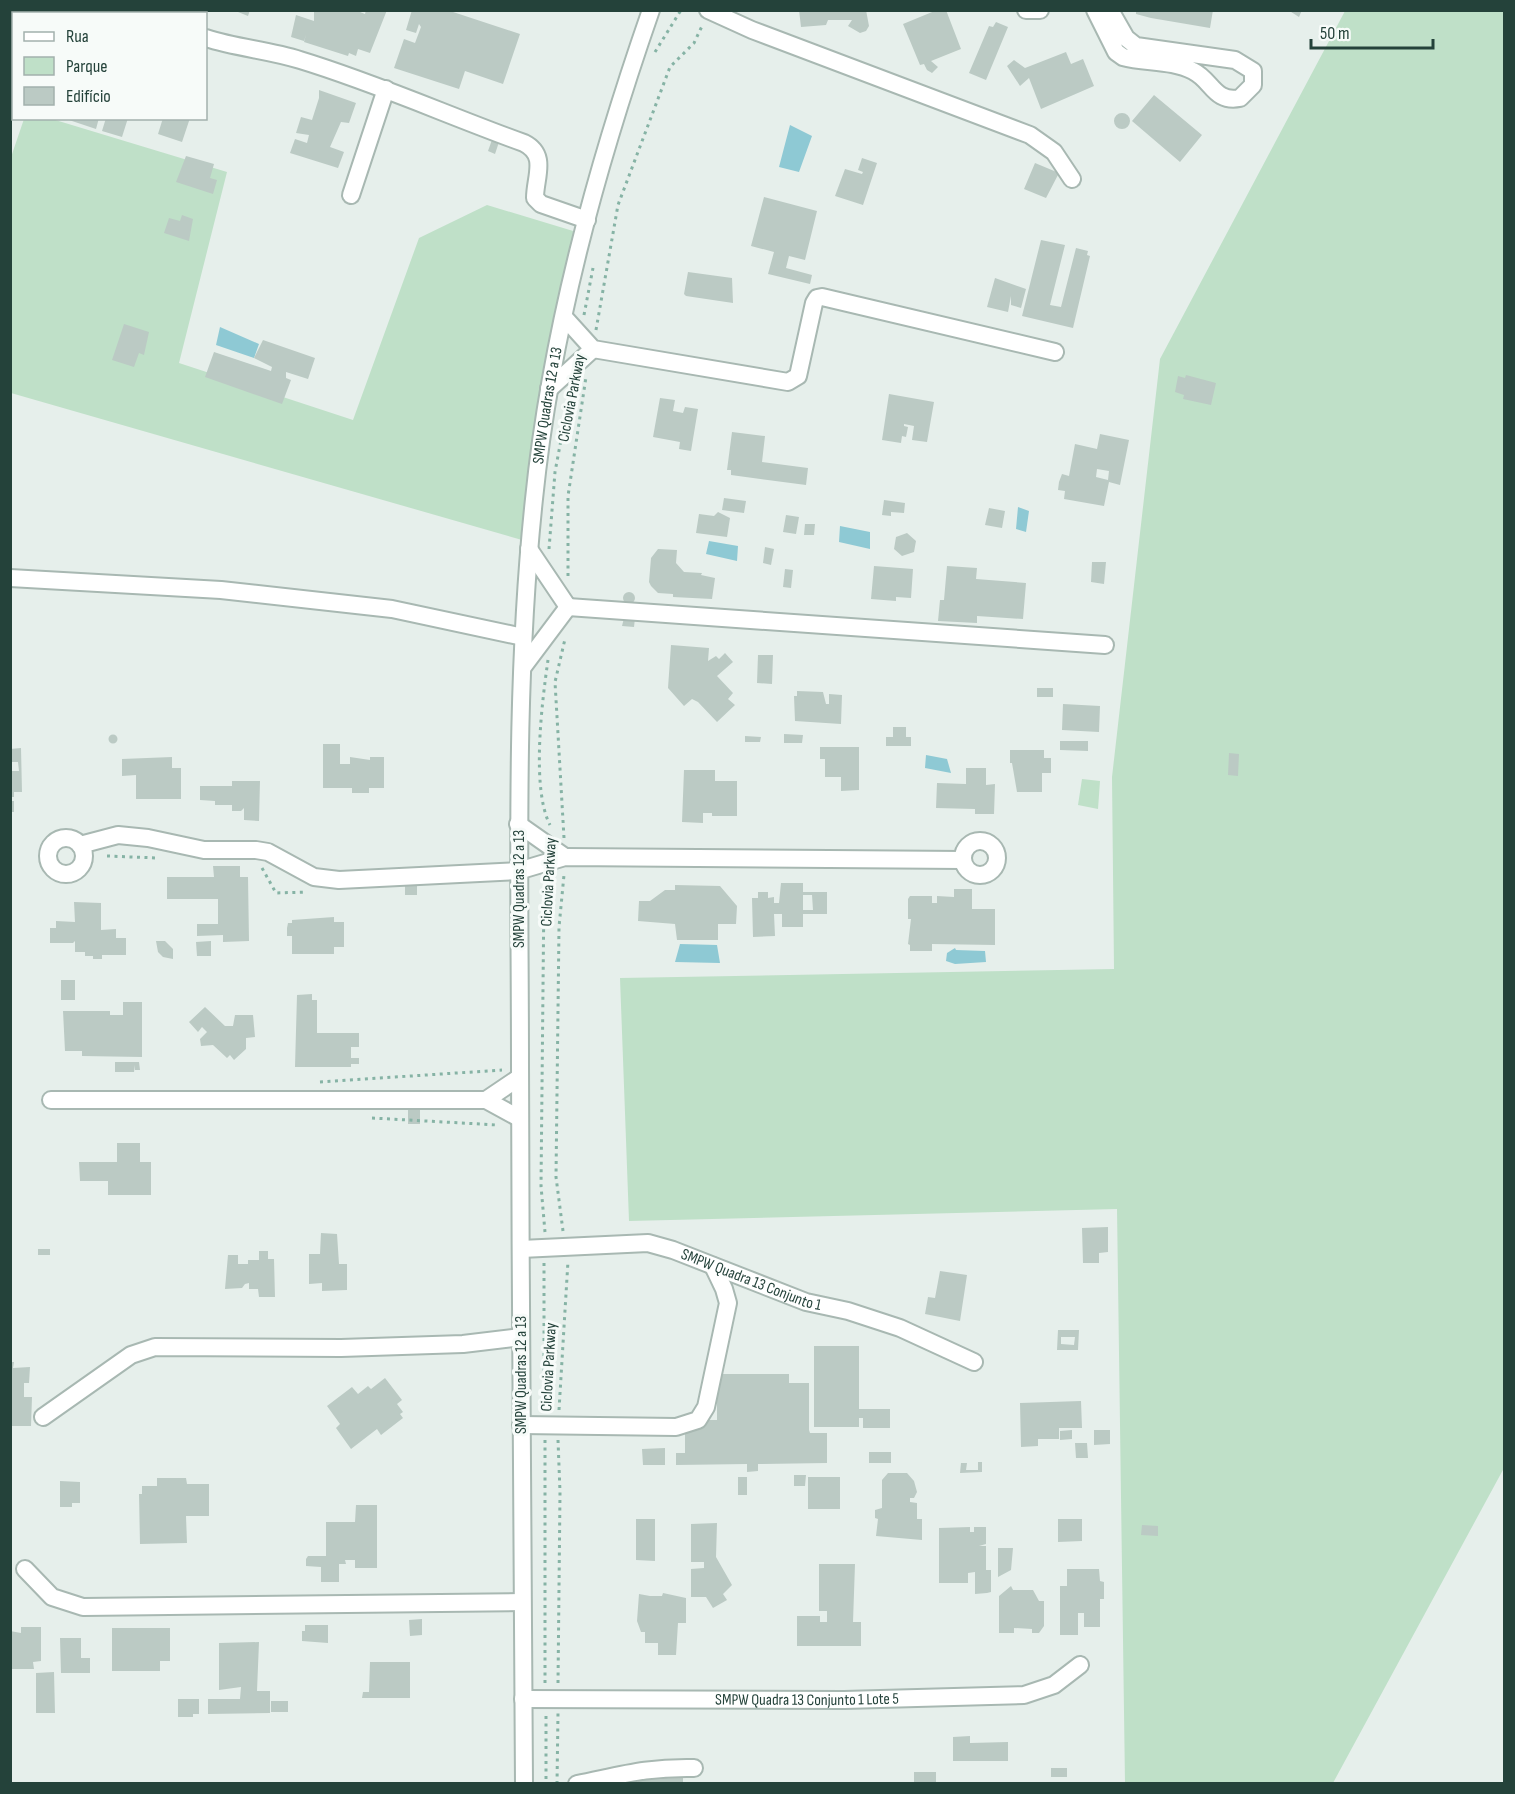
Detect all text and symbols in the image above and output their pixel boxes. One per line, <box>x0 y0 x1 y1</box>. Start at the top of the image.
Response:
legend <box>12 12 207 120</box>
scale bar <box>1311 12 1432 50</box>
text: 50 m <box>1320 23 1350 44</box>
text: Rua <box>66 26 89 47</box>
text: Parque <box>66 56 107 77</box>
text: Edifício <box>66 86 111 107</box>
street label: SMPW Quadras 12 a 13 <box>529 345 566 465</box>
street label: Ciclovia Parkway <box>554 353 590 443</box>
street label: SMPW Quadras 12 a 13 <box>510 830 529 948</box>
street label: Ciclovia Parkway <box>537 837 561 927</box>
street label: SMPW Quadra 13 Conjunto 1 <box>678 1245 823 1315</box>
street label: SMPW Quadras 12 a 13 <box>512 1316 531 1434</box>
street label: Ciclovia Parkway <box>537 1322 561 1412</box>
street label: SMPW Quadra 13 Conjunto 1 Lote 5 <box>715 1689 899 1710</box>

